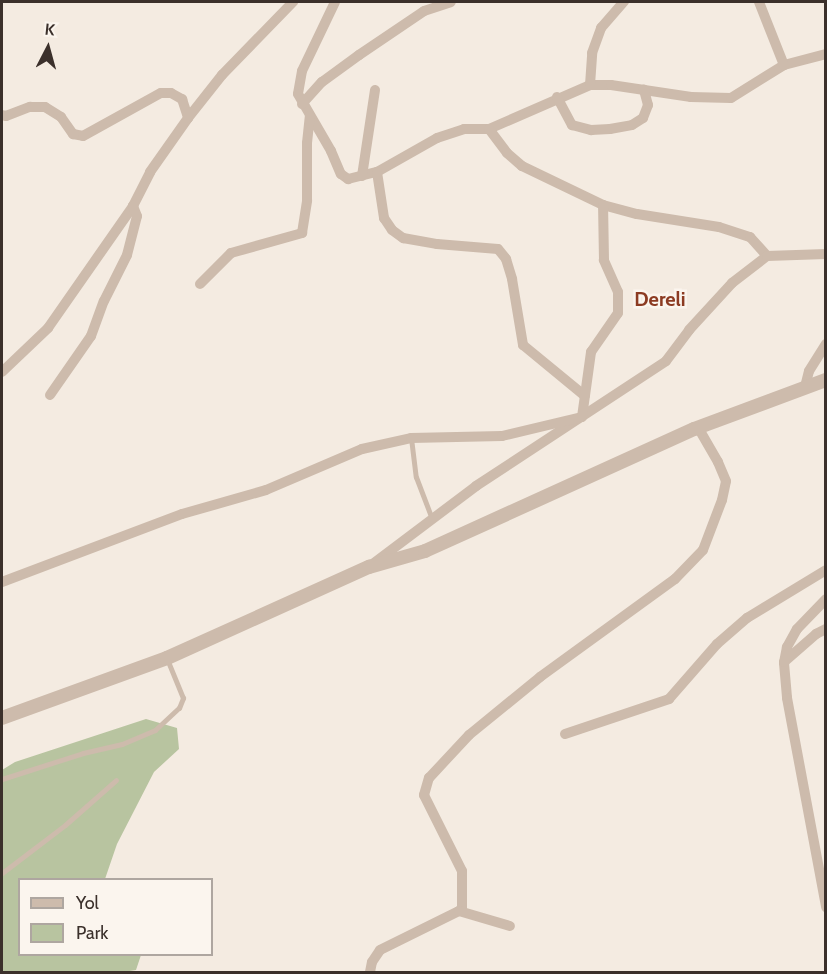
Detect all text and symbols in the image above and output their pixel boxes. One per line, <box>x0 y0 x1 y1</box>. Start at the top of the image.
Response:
north arrow <box>18 18 78 78</box>
text: K <box>44 20 56 40</box>
district label: Dereli <box>634 287 686 311</box>
legend <box>18 878 213 956</box>
text: Yol <box>76 892 99 914</box>
text: Park <box>76 922 108 944</box>

